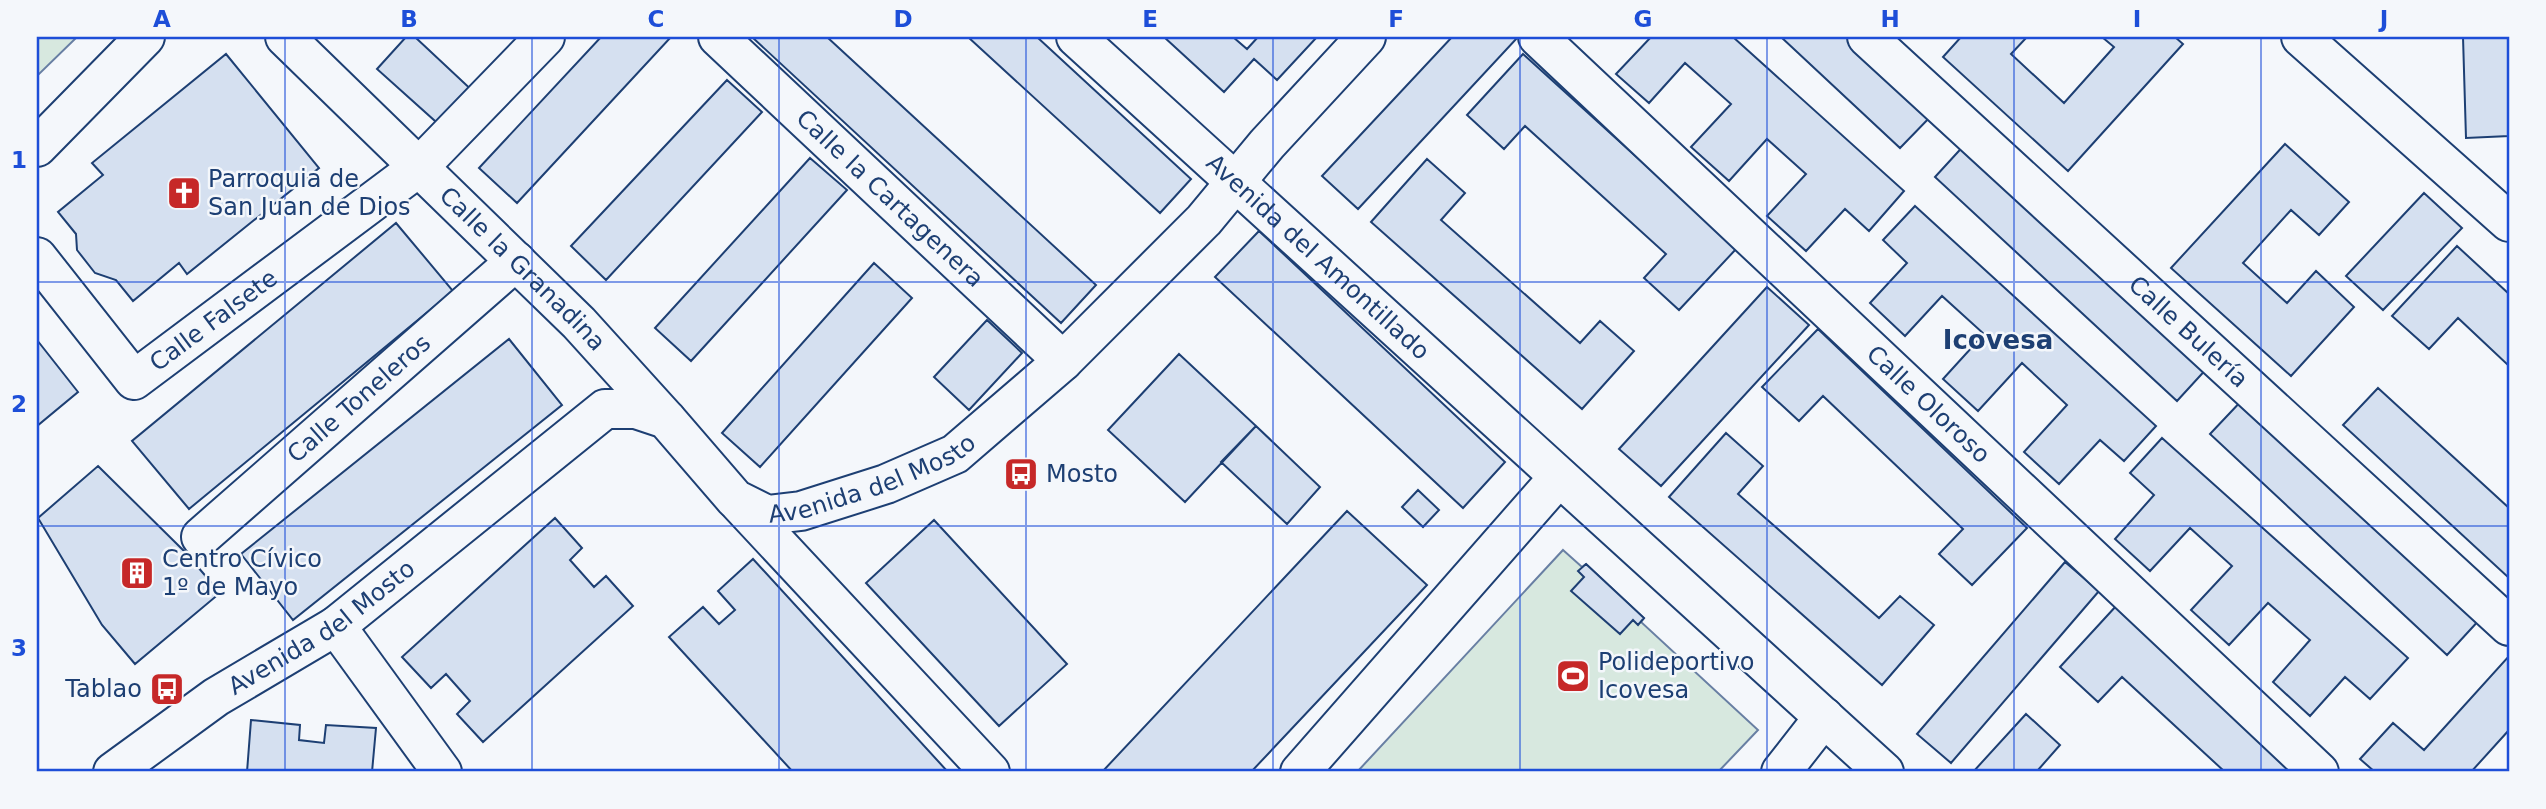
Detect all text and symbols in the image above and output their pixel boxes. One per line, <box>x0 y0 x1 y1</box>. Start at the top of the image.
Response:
text: A <box>153 6 171 32</box>
text: B <box>400 6 418 32</box>
text: C <box>648 6 664 32</box>
text: D <box>893 6 913 32</box>
text: E <box>1142 6 1158 32</box>
text: F <box>1388 6 1404 32</box>
text: G <box>1634 6 1652 32</box>
text: H <box>1880 6 1900 32</box>
text: I <box>2133 6 2141 32</box>
text: J <box>2378 6 2388 32</box>
street label: Calle la Cartagenera <box>791 104 989 293</box>
text: 1 <box>11 147 27 173</box>
street label: Avenida del Amontillado <box>1201 149 1435 365</box>
place label: Parroquia de San Juan de Dios <box>208 165 411 221</box>
church icon: Parroquia de San Juan de Dios <box>165 174 203 212</box>
street label: Calle la Granadina <box>434 181 611 356</box>
street label: Calle Falsete <box>144 264 283 377</box>
street label: Calle Bulería <box>2123 270 2254 393</box>
district label: Icovesa <box>1943 325 2053 355</box>
street label: Calle Toneleros <box>282 329 436 469</box>
street label: Calle Oloroso <box>1861 340 1996 469</box>
text: 2 <box>11 391 27 417</box>
street label: Avenida del Mosto <box>767 429 981 529</box>
bus stop icon: Mosto <box>1002 455 1040 493</box>
place label: Mosto <box>1046 460 1118 488</box>
place label: Centro Cívico 1º de Mayo <box>162 545 322 601</box>
building icon: Centro Cívico 1º de Mayo <box>118 554 156 592</box>
street label: Avenida del Mosto <box>223 554 420 701</box>
text: 3 <box>11 635 27 661</box>
place label: Polideportivo Icovesa <box>1598 648 1754 704</box>
sports icon: Polideportivo Icovesa <box>1554 657 1592 695</box>
bus stop icon: Tablao <box>148 670 186 708</box>
place label: Tablao <box>64 675 142 703</box>

